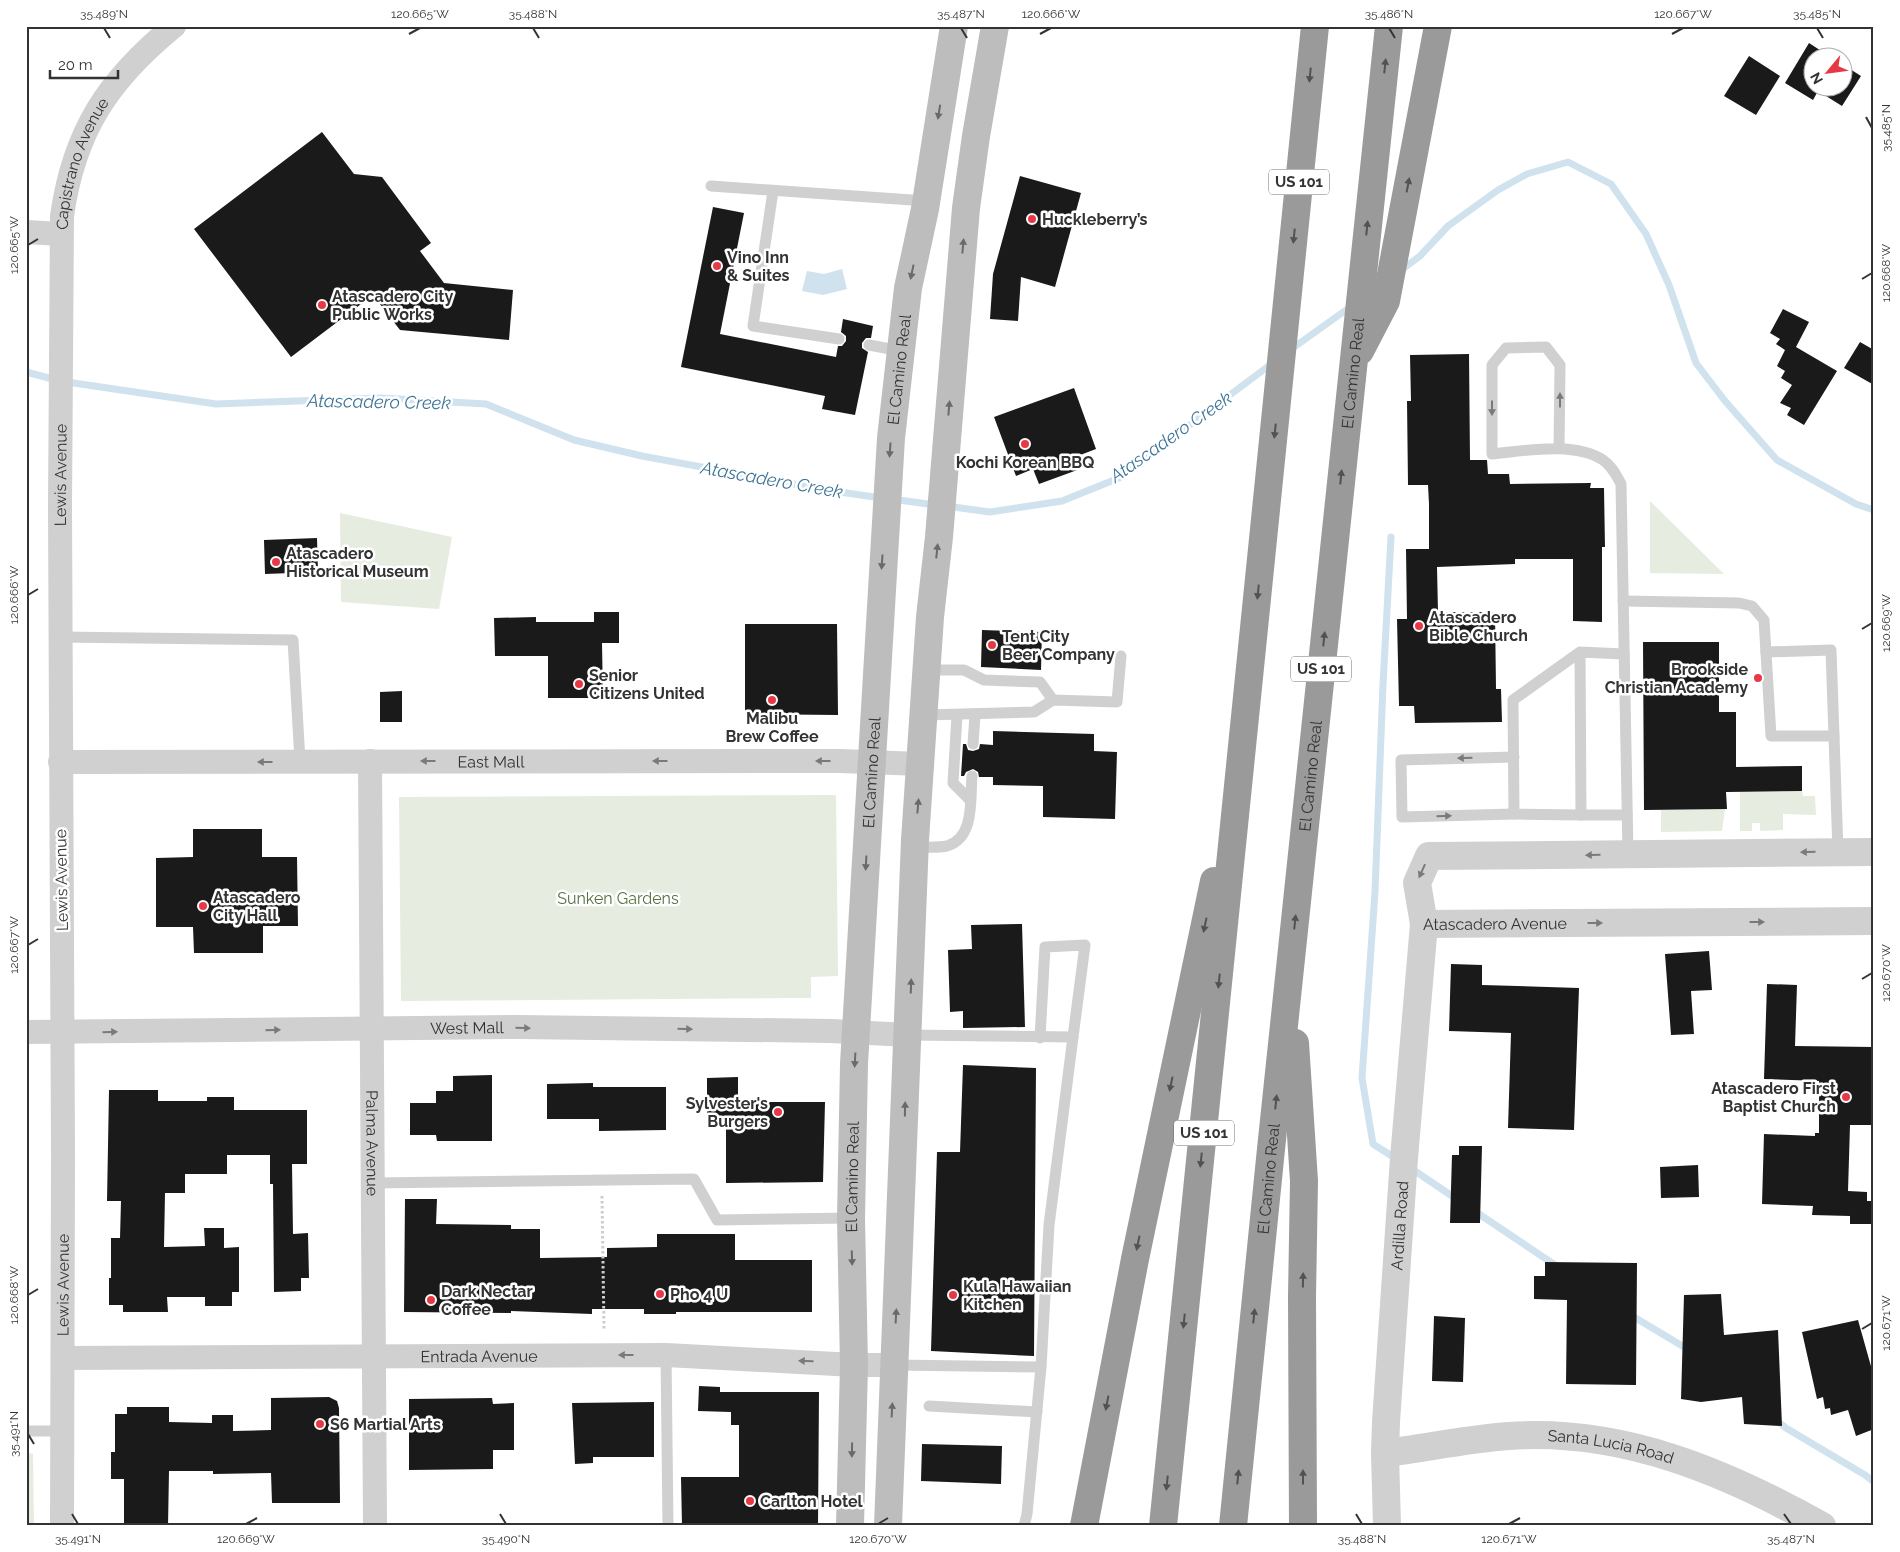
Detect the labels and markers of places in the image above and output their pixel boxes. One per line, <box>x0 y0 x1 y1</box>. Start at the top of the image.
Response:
place label: Huckleberry’s <box>1042 210 1147 229</box>
marker: Huckleberry’s <box>1026 213 1038 225</box>
place label: Vino Inn & Suites <box>727 248 790 285</box>
marker: Vino Inn & Suites <box>711 260 723 272</box>
place label: Atascadero City Public Works <box>332 287 453 324</box>
marker: Atascadero City Public Works <box>316 299 328 311</box>
marker: Kochi Korean BBQ <box>1019 438 1031 450</box>
place label: Kochi Korean BBQ <box>956 453 1094 472</box>
place label: Atascadero Historical Museum <box>286 544 429 581</box>
marker: Atascadero Historical Museum <box>270 556 282 568</box>
place label: Atascadero Bible Church <box>1429 608 1528 645</box>
marker: Atascadero Bible Church <box>1413 620 1425 632</box>
place label: Tent City Beer Company <box>1002 627 1115 664</box>
marker: Tent City Beer Company <box>986 639 998 651</box>
place label: Brookside Christian Academy <box>1605 660 1748 697</box>
place label: Senior Citizens United <box>589 666 705 703</box>
marker: Brookside Christian Academy <box>1752 672 1764 684</box>
marker: Senior Citizens United <box>573 678 585 690</box>
marker: Malibu Brew Coffee <box>766 694 778 706</box>
place label: Malibu Brew Coffee <box>725 709 819 746</box>
place label: Atascadero City Hall <box>213 888 301 925</box>
marker: Atascadero City Hall <box>197 900 209 912</box>
place label: Atascadero First Baptist Church <box>1711 1079 1836 1116</box>
marker: Atascadero First Baptist Church <box>1840 1091 1852 1103</box>
place label: Sylvester's Burgers <box>686 1094 768 1131</box>
marker: Sylvester's Burgers <box>772 1106 784 1118</box>
place label: Kula Hawaiian Kitchen <box>963 1277 1072 1314</box>
place label: Dark Nectar Coffee <box>441 1282 533 1319</box>
place label: Pho 4 U <box>670 1285 728 1304</box>
marker: Pho 4 U <box>654 1288 666 1300</box>
marker: Kula Hawaiian Kitchen <box>947 1289 959 1301</box>
marker: Dark Nectar Coffee <box>425 1294 437 1306</box>
place label: S6 Martial Arts <box>330 1415 441 1434</box>
marker: S6 Martial Arts <box>314 1418 326 1430</box>
place label: Carlton Hotel <box>760 1492 864 1511</box>
marker: Carlton Hotel <box>744 1495 756 1507</box>

